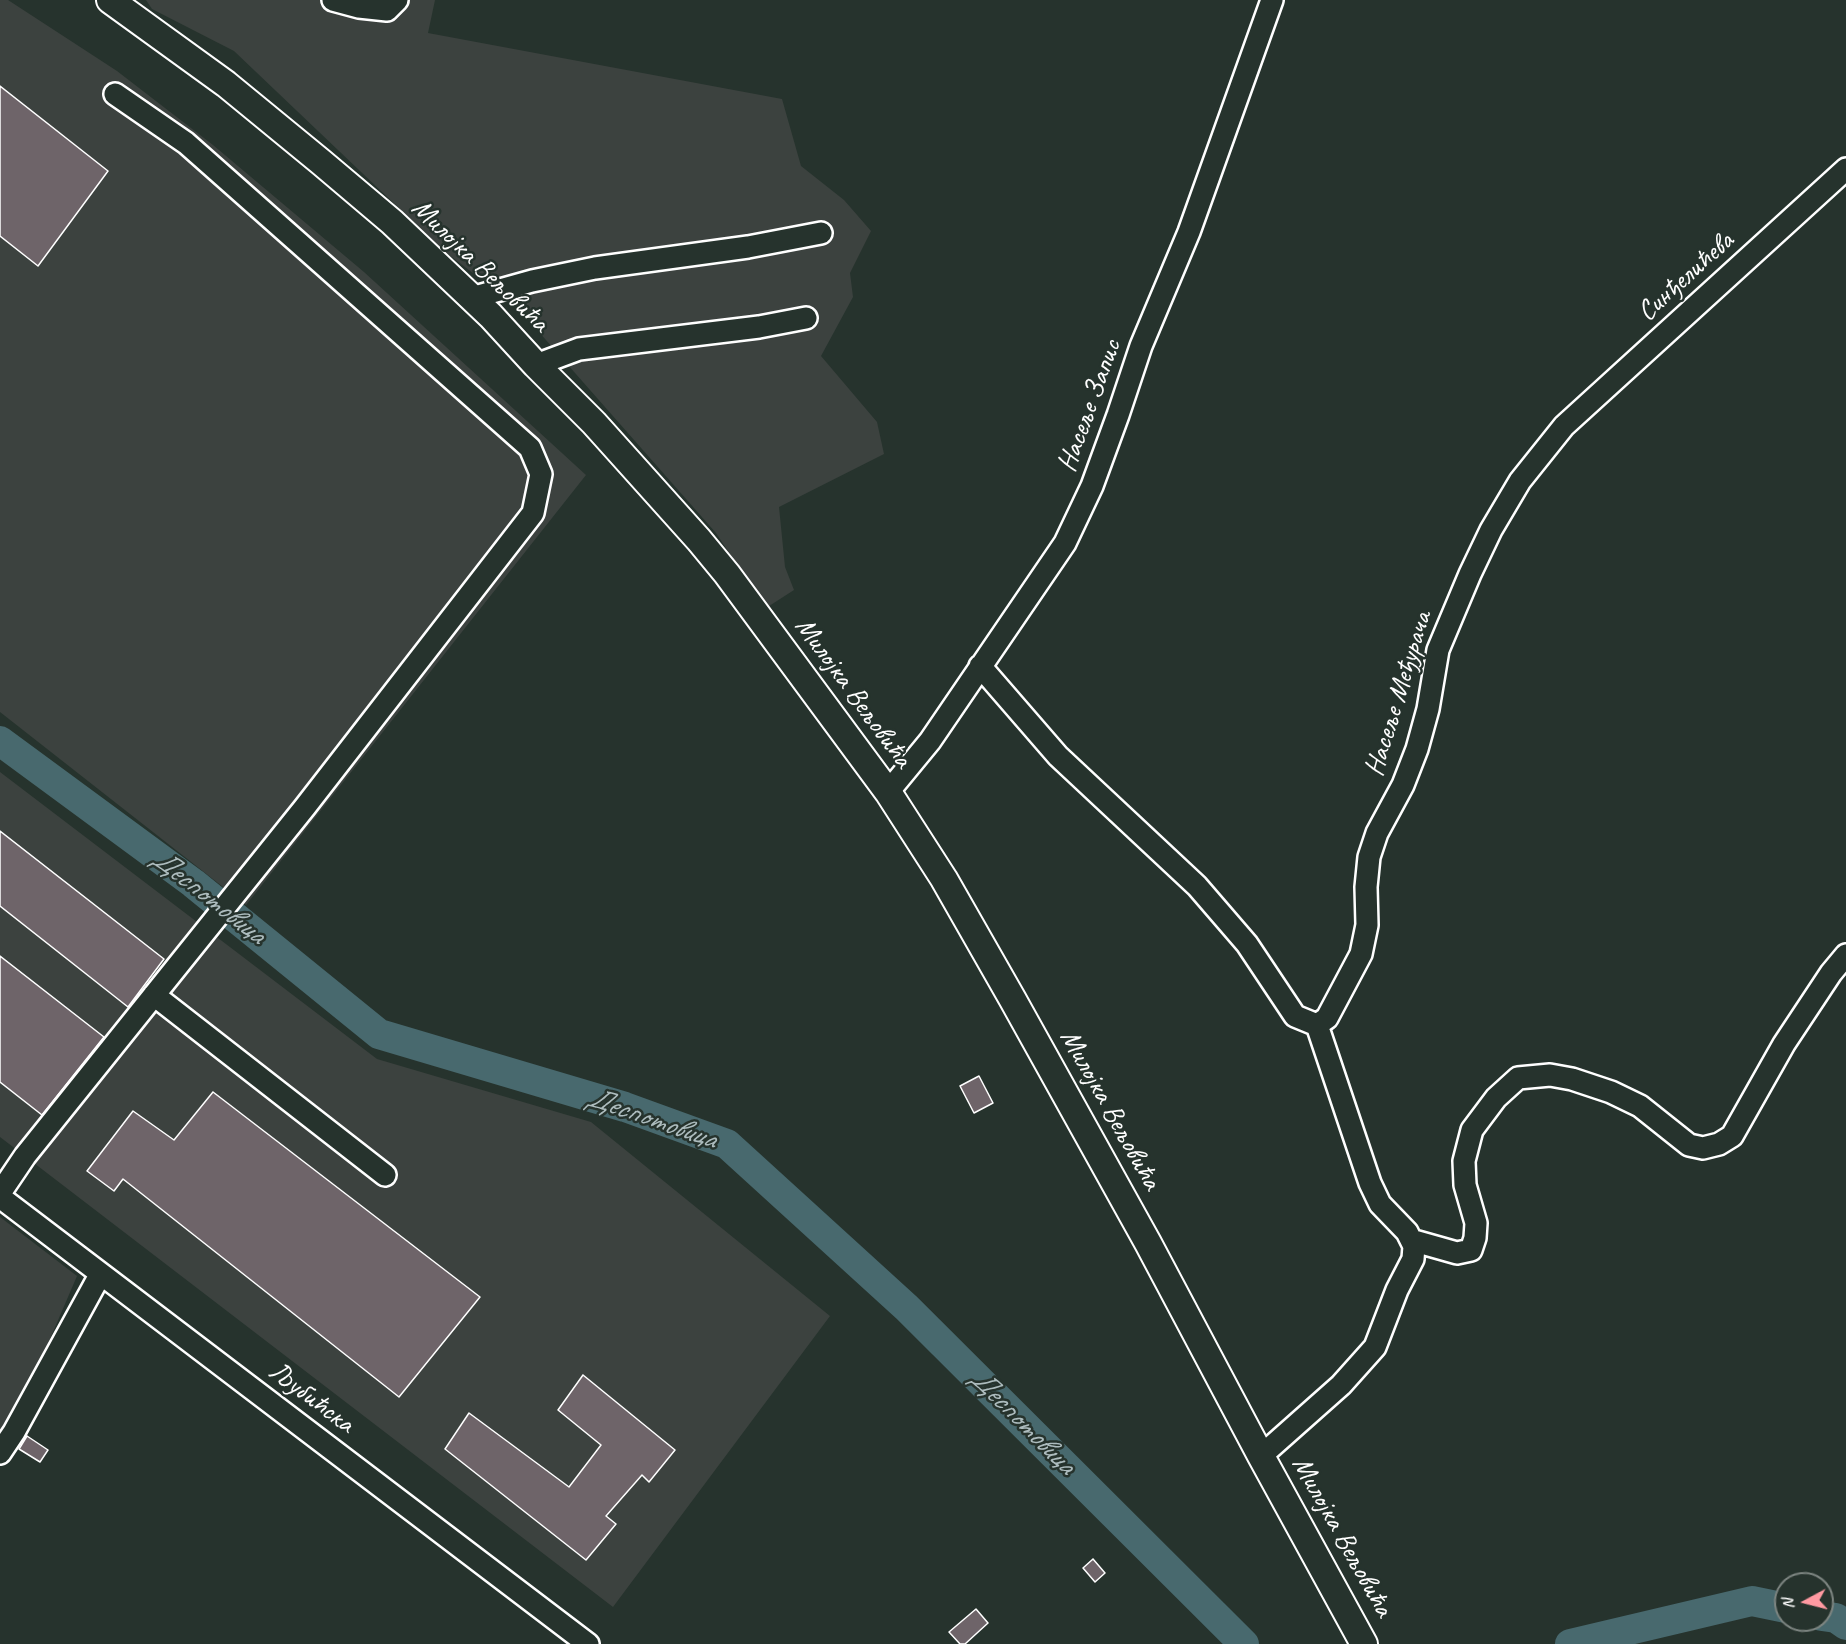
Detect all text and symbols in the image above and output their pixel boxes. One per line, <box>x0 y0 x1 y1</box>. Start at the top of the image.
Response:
street label: Милојка Вељовића <box>404 192 556 340</box>
street label: Синђелићева <box>1631 225 1741 329</box>
street label: Насеље Запис <box>1051 336 1129 476</box>
street label: Насеље Међурача <box>1358 608 1440 780</box>
street label: Милојка Вељовића <box>787 611 919 775</box>
water label: Деспотовица <box>144 841 272 953</box>
street label: Милојка Вељовића <box>1052 1024 1168 1196</box>
water label: Деспотовица <box>581 1080 721 1158</box>
street label: Љубићска <box>261 1355 361 1441</box>
water label: Деспотовица <box>962 1362 1082 1482</box>
street label: Милојка Вељовића <box>1284 1451 1400 1623</box>
north arrow <box>1774 1572 1834 1632</box>
text: N <box>1778 1598 1799 1610</box>

